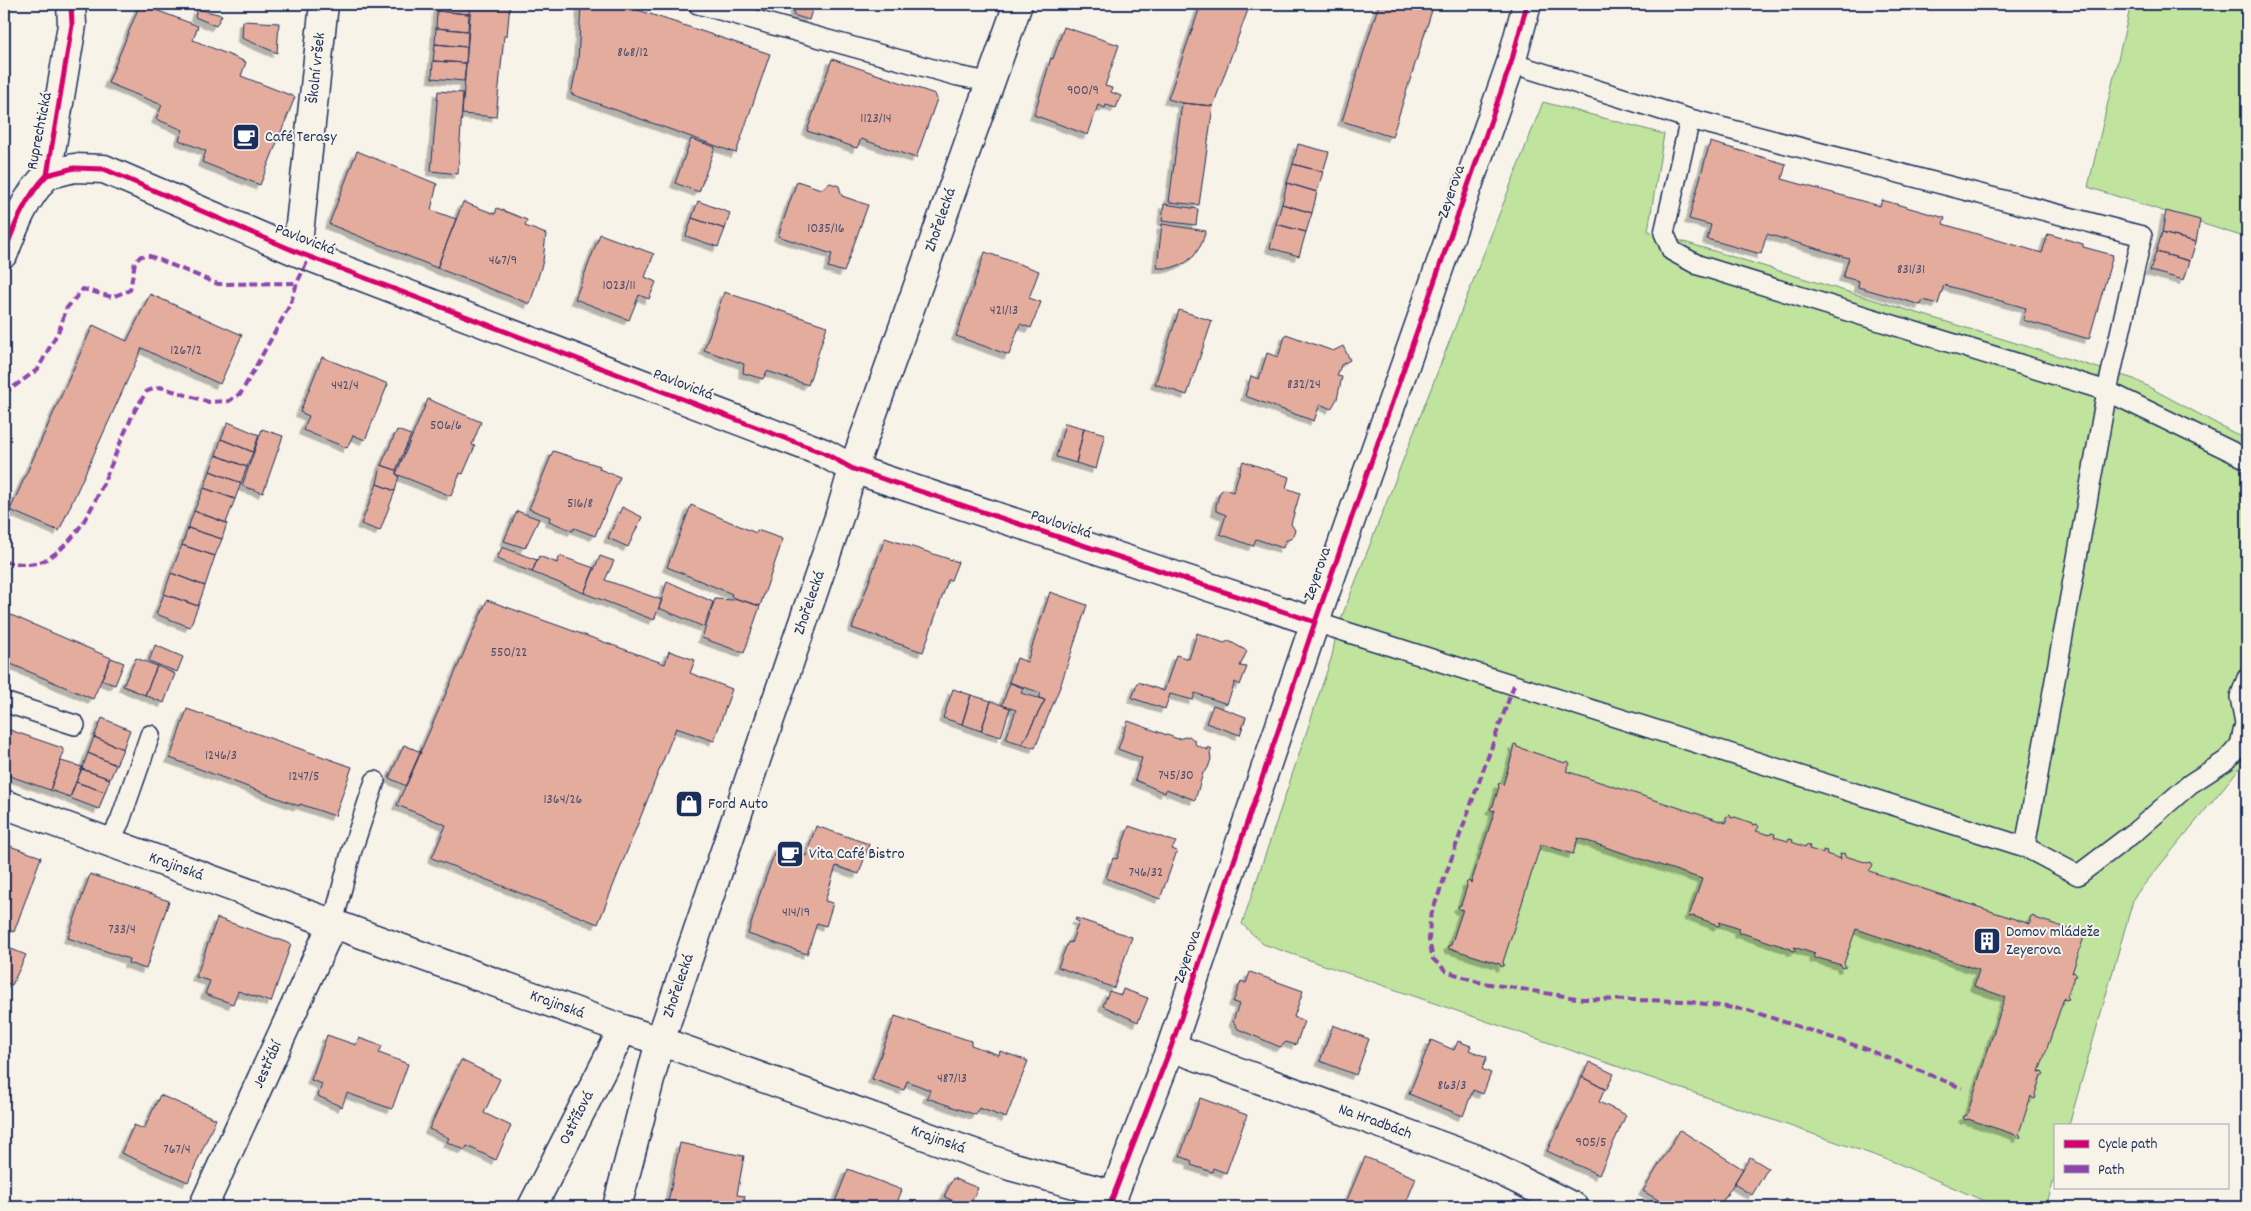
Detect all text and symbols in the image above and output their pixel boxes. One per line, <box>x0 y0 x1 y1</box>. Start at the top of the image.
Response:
street label: Školní vršek <box>302 31 332 105</box>
house number: 868/12 <box>617 43 649 63</box>
house number: 900/9 <box>1067 81 1099 101</box>
street label: Ruprechtická <box>21 90 59 172</box>
house number: 1123/14 <box>860 109 892 129</box>
cafe icon: Café Terasy <box>231 122 261 152</box>
place label: Café Terasy <box>265 126 337 149</box>
street label: Zeyerova <box>1432 162 1472 222</box>
street label: Zhořelecká <box>919 185 963 255</box>
street label: Pavlovická <box>271 218 339 262</box>
house number: 1035/16 <box>807 219 845 239</box>
house number: 467/9 <box>489 251 517 271</box>
house number: 831/31 <box>1897 260 1925 280</box>
house number: 1023/11 <box>602 276 636 296</box>
house number: 421/13 <box>990 301 1018 321</box>
house number: 1267/2 <box>170 341 202 361</box>
street label: Pavlovická <box>649 363 717 407</box>
house number: 832/24 <box>1287 375 1321 395</box>
house number: 442/4 <box>331 376 359 396</box>
house number: 506/6 <box>430 416 462 436</box>
house number: 516/8 <box>567 494 593 514</box>
street label: Pavlovická <box>1028 504 1094 546</box>
street label: Zeyerova <box>1298 544 1338 604</box>
street label: Zhořelecká <box>788 568 832 638</box>
house number: 550/22 <box>491 643 527 663</box>
house number: 1246/3 <box>205 746 237 766</box>
house number: 745/30 <box>1158 766 1194 786</box>
house number: 1247/5 <box>289 767 319 787</box>
shop icon: Ford Auto <box>674 789 704 819</box>
house number: 1364/26 <box>544 790 583 810</box>
place label: Ford Auto <box>708 793 768 816</box>
cafe icon: Vita Café Bistro <box>775 839 805 869</box>
place label: Vita Café Bistro <box>809 843 905 866</box>
street label: Krajinská <box>145 847 207 887</box>
house number: 746/32 <box>1129 863 1163 883</box>
house number: 414/19 <box>782 903 810 923</box>
house number: 733/4 <box>108 920 136 940</box>
place label: Domov mládeže Zeyerova <box>2006 921 2100 962</box>
building icon: Domov mládeže Zeyerova <box>1972 926 2002 956</box>
street label: Zeyerova <box>1168 927 1208 987</box>
street label: Zhořelecká <box>657 951 701 1021</box>
street label: Krajinská <box>526 985 588 1025</box>
street label: Jestřábí <box>247 1037 289 1092</box>
house number: 487/13 <box>937 1069 967 1089</box>
house number: 863/3 <box>1438 1076 1466 1096</box>
street label: Ostřížová <box>554 1087 600 1149</box>
street label: Na Hradbách <box>1335 1098 1415 1146</box>
street label: Krajinská <box>907 1120 969 1160</box>
legend <box>2054 1124 2228 1188</box>
house number: 905/5 <box>1576 1133 1607 1153</box>
text: Cycle path <box>2098 1134 2158 1156</box>
house number: 767/4 <box>163 1140 191 1160</box>
text: Path <box>2098 1160 2124 1182</box>

